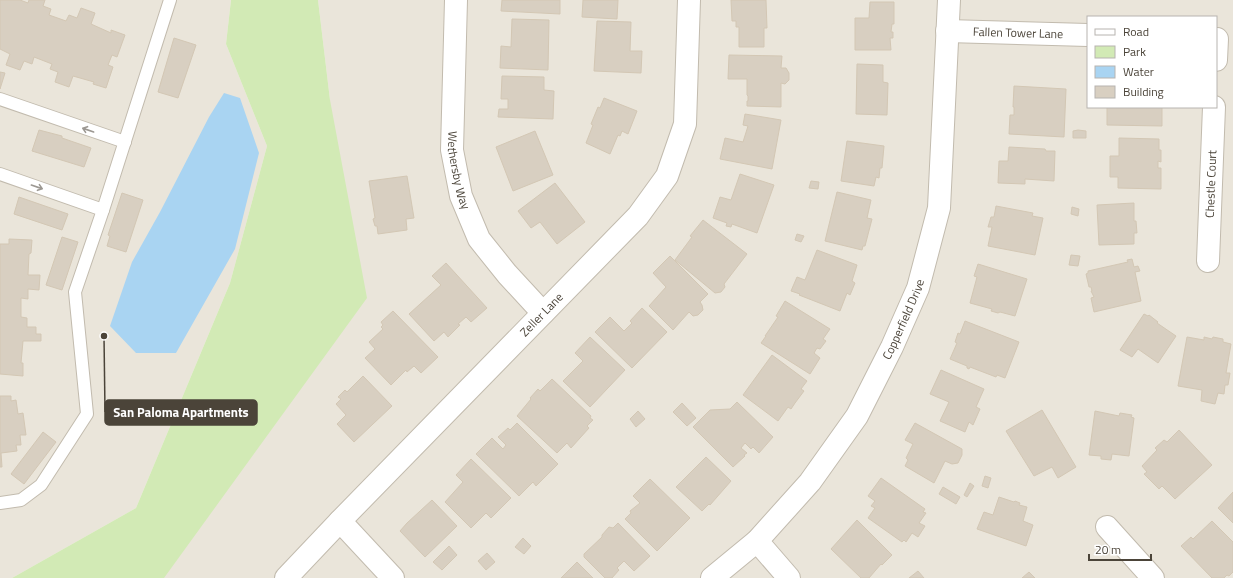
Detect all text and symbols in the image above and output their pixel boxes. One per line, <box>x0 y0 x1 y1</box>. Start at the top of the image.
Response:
legend <box>1087 16 1217 108</box>
street label: Fallen Tower Lane <box>973 22 1063 43</box>
text: Road <box>1123 22 1149 41</box>
text: Park <box>1123 42 1146 61</box>
text: Water <box>1123 62 1154 81</box>
text: Building <box>1123 82 1164 101</box>
one-way arrow <box>82 125 94 133</box>
street label: Wethersby Way <box>443 131 476 213</box>
street label: Chestle Court <box>1200 149 1221 218</box>
one-way arrow <box>30 183 42 191</box>
street label: Copperfield Drive <box>877 277 929 363</box>
street label: Zeller Lane <box>515 288 567 341</box>
callout: San Paloma Apartments <box>105 400 257 425</box>
text: San Paloma Apartments <box>113 402 249 422</box>
scale bar <box>1089 536 1151 562</box>
text: 20 m <box>1095 540 1121 559</box>

